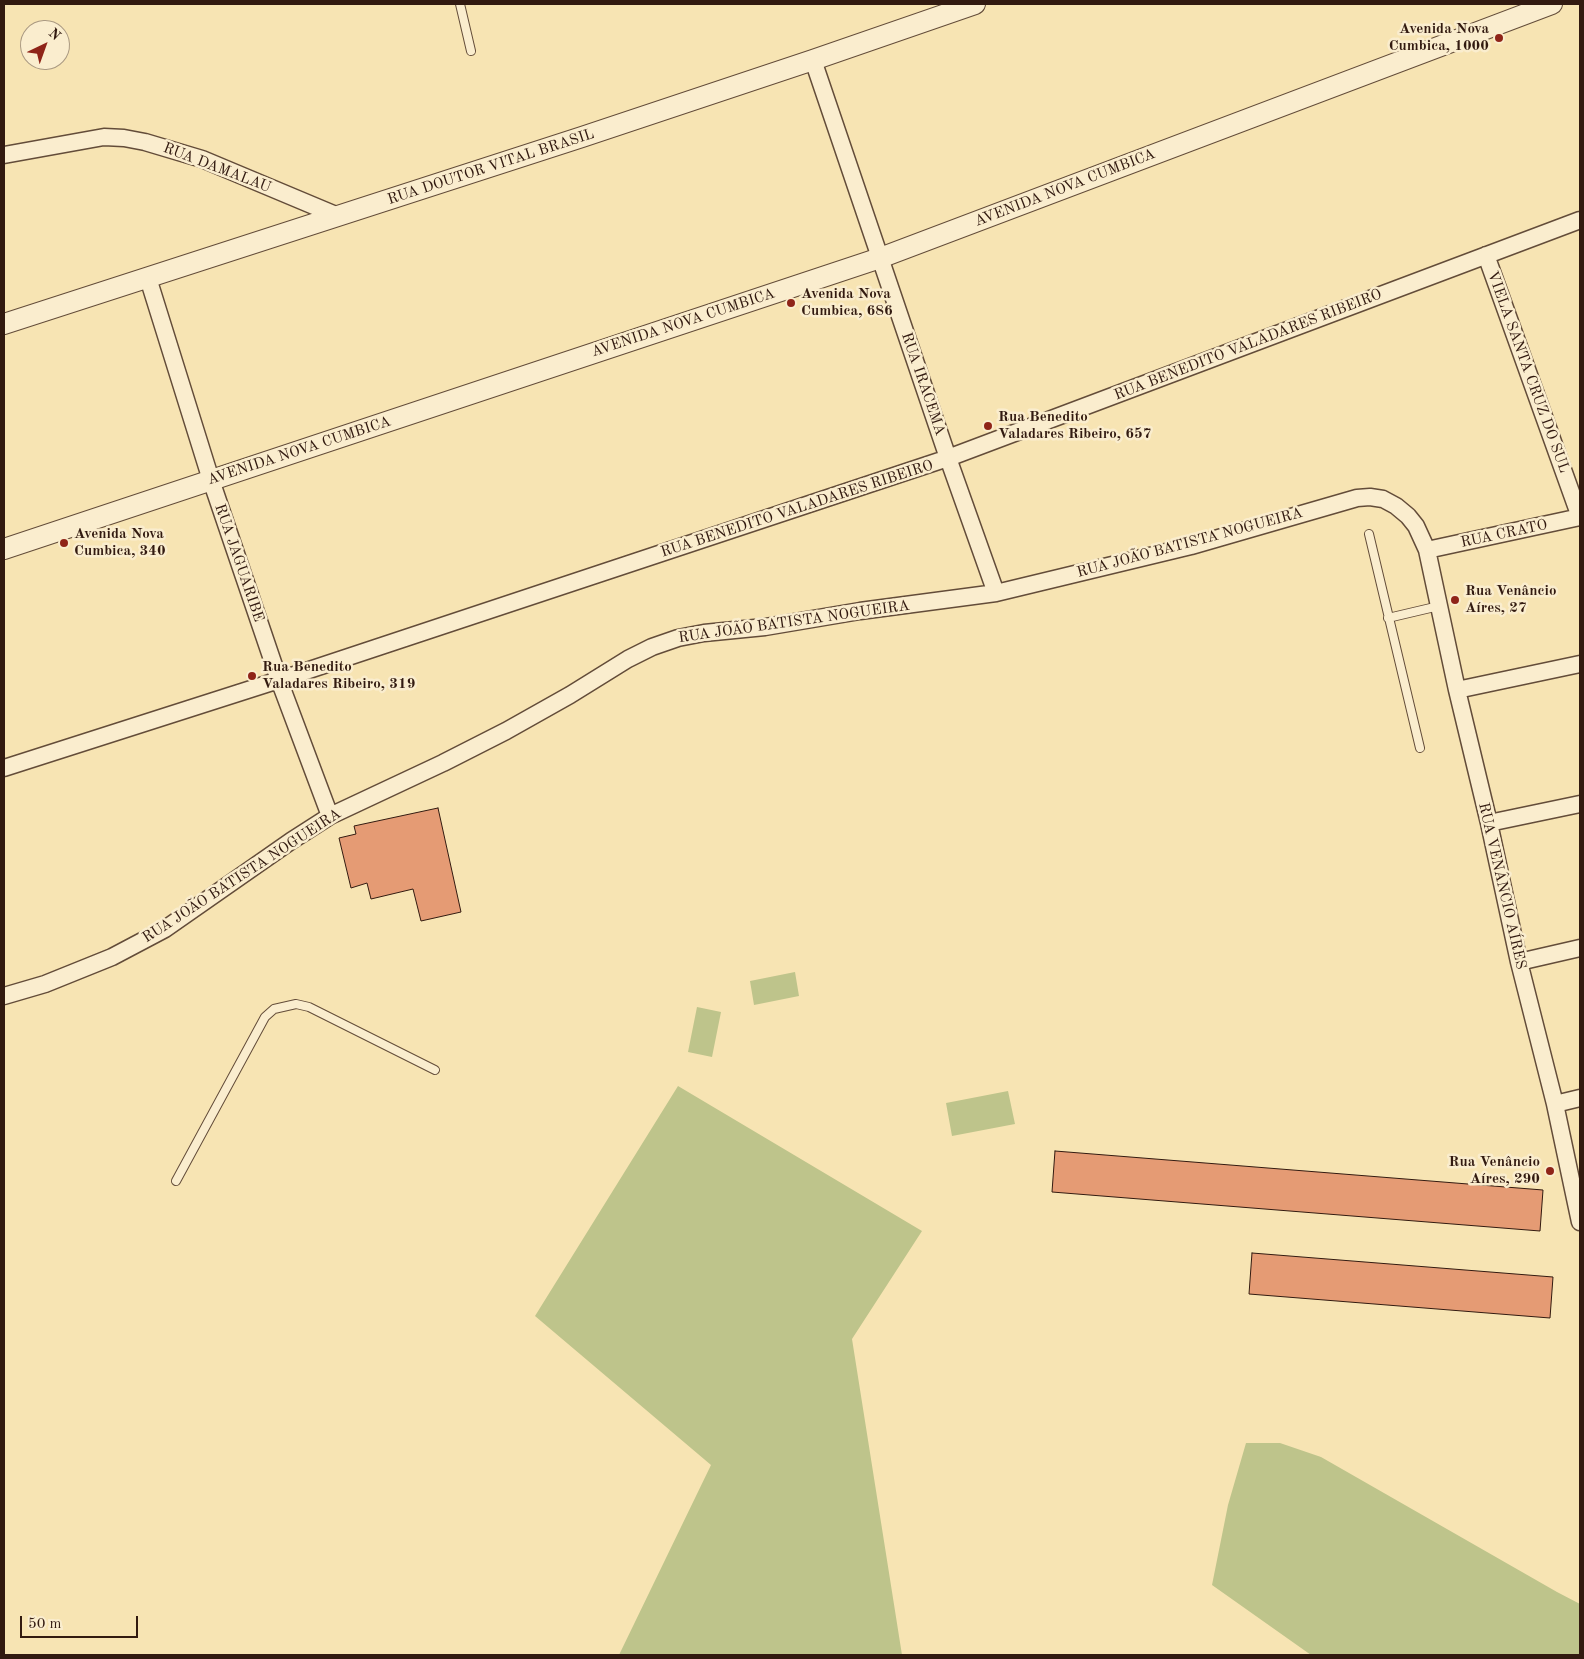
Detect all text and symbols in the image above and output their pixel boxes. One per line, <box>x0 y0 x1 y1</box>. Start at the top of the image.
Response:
north arrow <box>20 20 70 70</box>
place label: Avenida Nova Cumbica, 1000 <box>1389 20 1489 55</box>
text: N <box>46 26 63 43</box>
marker: Avenida Nova Cumbica, 1000 <box>1493 32 1505 44</box>
street label: RUA DOUTOR VITAL BRASIL <box>385 125 597 209</box>
street label: RUA DAMALAU <box>160 139 274 197</box>
street label: AVENIDA NOVA CUMBICA <box>972 145 1158 231</box>
street label: VIELA SANTA CRUZ DO SUL <box>1483 269 1573 475</box>
street label: AVENIDA NOVA CUMBICA <box>589 285 777 361</box>
place label: Avenida Nova Cumbica, 686 <box>801 285 893 320</box>
street label: RUA BENEDITO VALADARES RIBEIRO <box>1112 285 1384 405</box>
marker: Avenida Nova Cumbica, 686 <box>785 297 797 309</box>
street label: RUA IRACEMA <box>897 330 949 438</box>
place label: Rua Benedito Valadares Ribeiro, 657 <box>998 408 1151 443</box>
street label: AVENIDA NOVA CUMBICA <box>205 413 393 489</box>
marker: Rua Benedito Valadares Ribeiro, 657 <box>982 420 994 432</box>
street label: RUA BENEDITO VALADARES RIBEIRO <box>658 456 936 562</box>
street label: RUA JAGUARIBE <box>210 502 268 624</box>
street label: RUA JOÃO BATISTA NOGUEIRA <box>1075 504 1305 582</box>
street label: RUA CRATO <box>1459 516 1549 552</box>
place label: Avenida Nova Cumbica, 340 <box>74 525 166 560</box>
marker: Avenida Nova Cumbica, 340 <box>58 537 70 549</box>
place label: Rua Venâncio Aíres, 27 <box>1465 582 1557 617</box>
marker: Rua Venâncio Aíres, 27 <box>1449 594 1461 606</box>
street label: RUA JOÃO BATISTA NOGUEIRA <box>677 597 911 647</box>
place label: Rua Benedito Valadares Ribeiro, 319 <box>262 658 415 693</box>
marker: Rua Benedito Valadares Ribeiro, 319 <box>246 670 258 682</box>
street label: RUA VENÂNCIO AÍRES <box>1474 801 1530 971</box>
street label: RUA JOÃO BATISTA NOGUEIRA <box>139 805 345 947</box>
place label: Rua Venâncio Aíres, 290 <box>1448 1153 1540 1188</box>
marker: Rua Venâncio Aíres, 290 <box>1544 1165 1556 1177</box>
scale bar <box>22 1606 140 1638</box>
text: 50 m <box>28 1617 62 1632</box>

